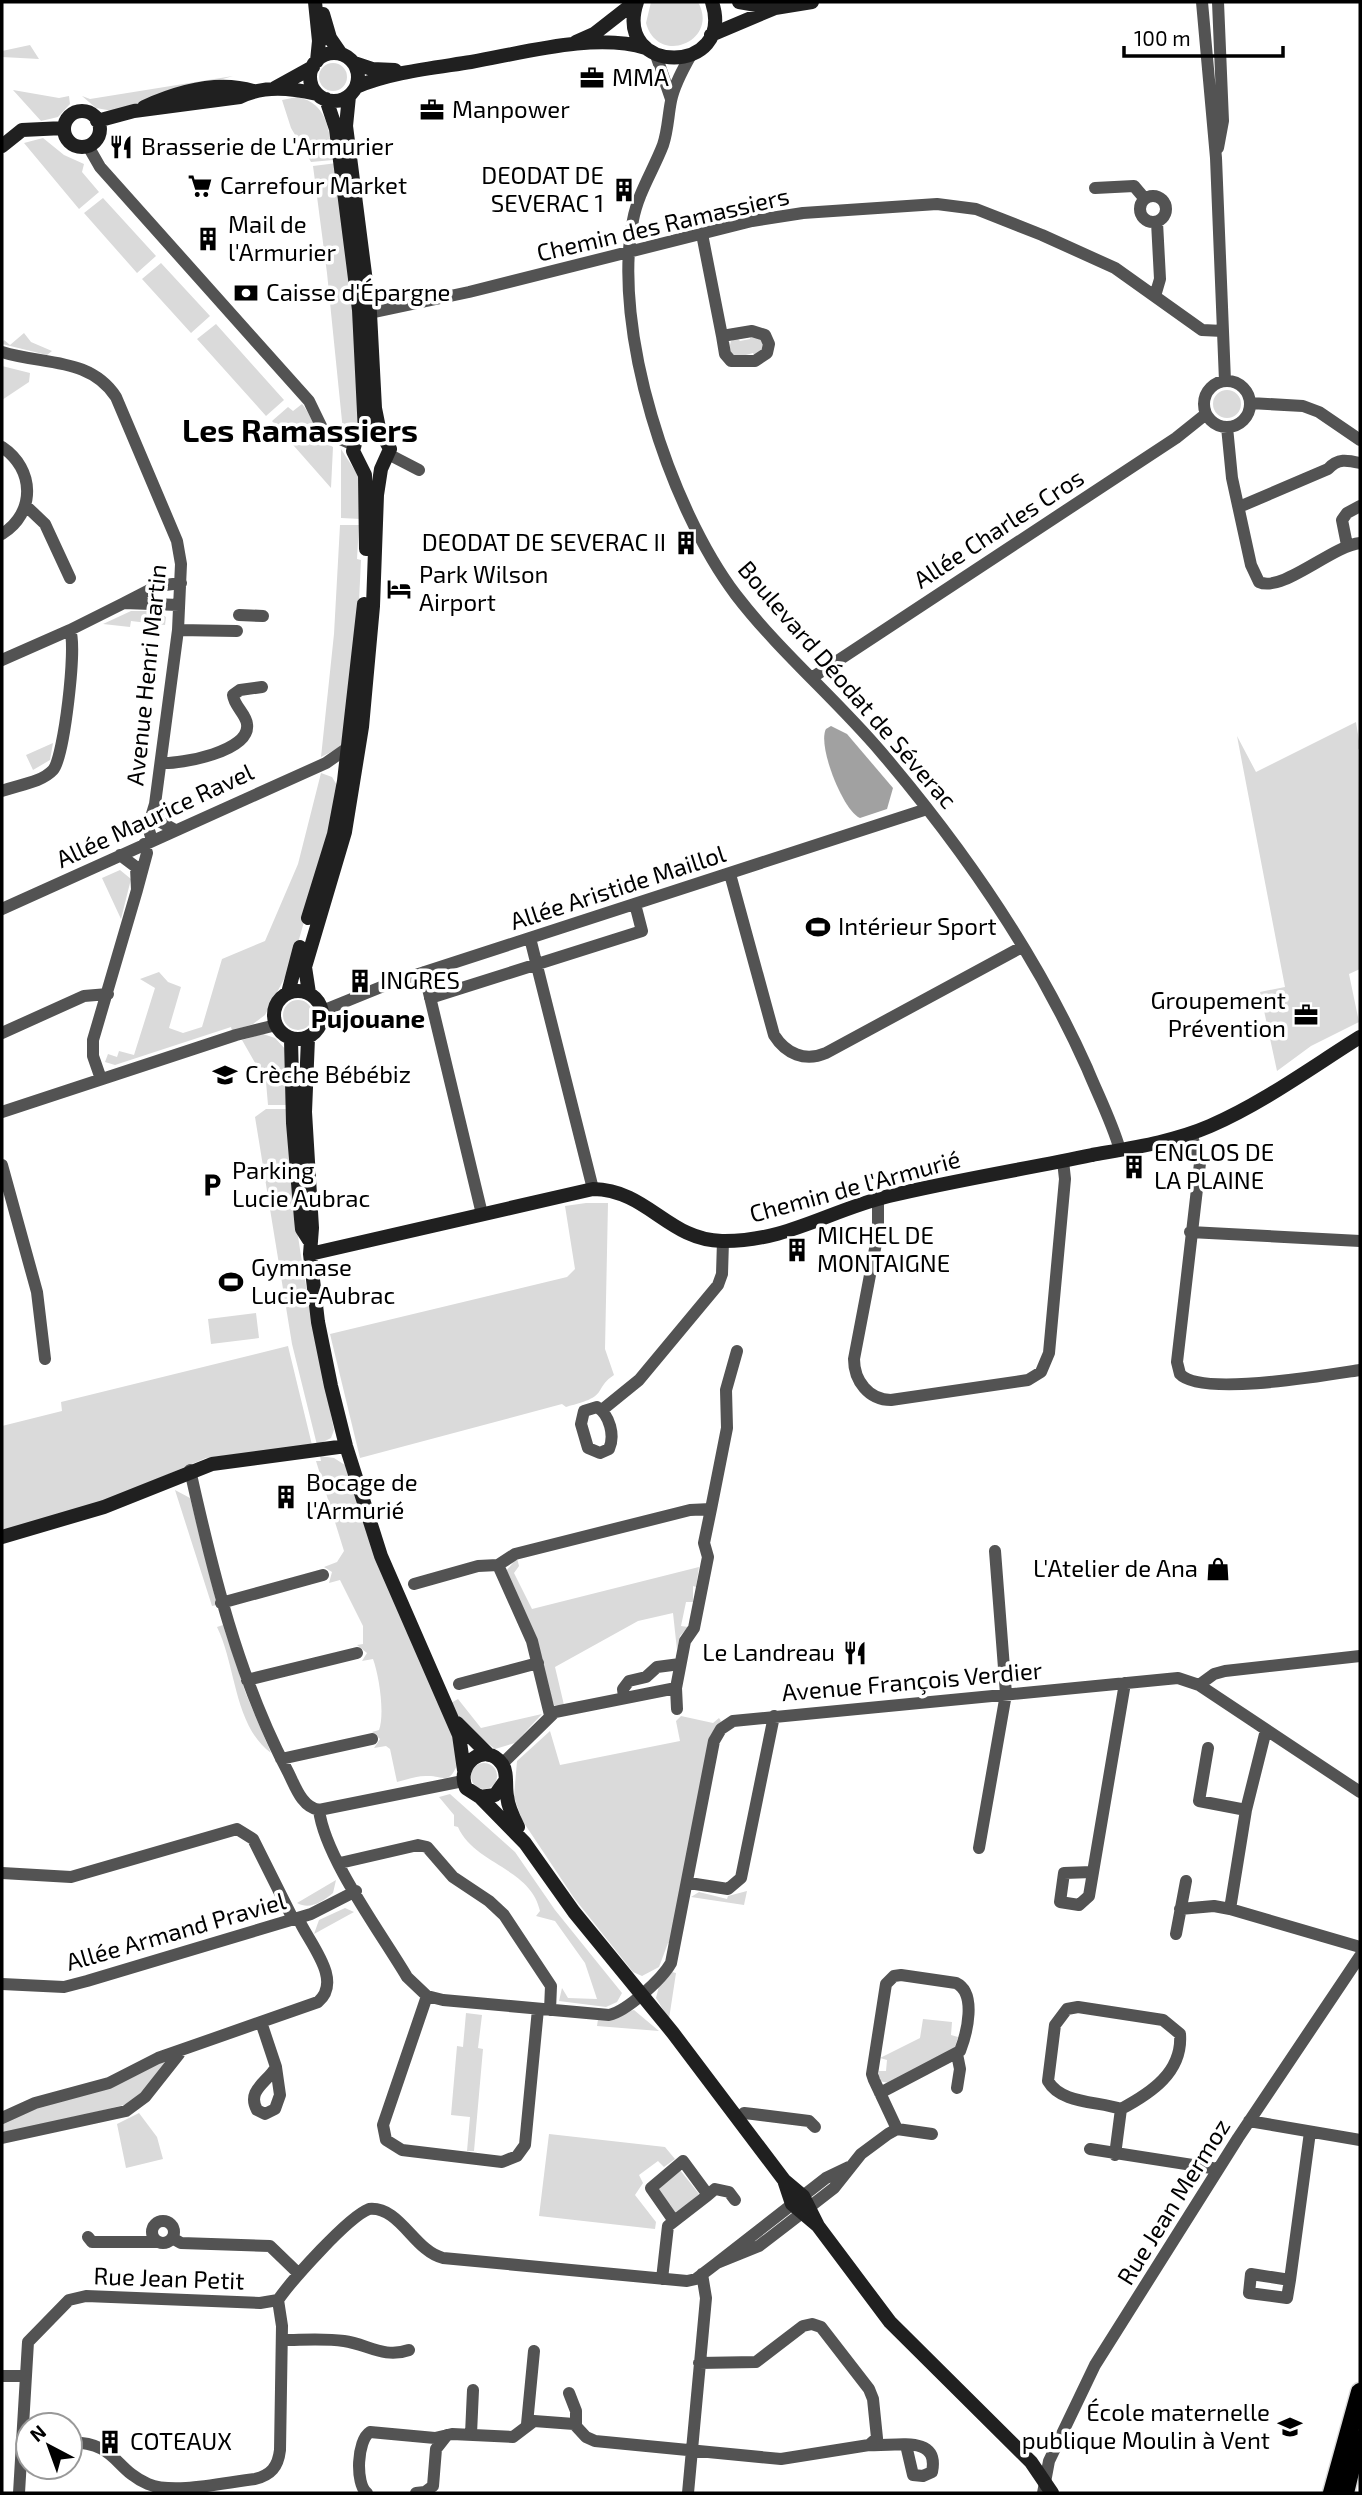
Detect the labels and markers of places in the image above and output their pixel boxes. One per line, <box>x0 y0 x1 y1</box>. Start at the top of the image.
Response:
place label: MMA <box>612 62 669 91</box>
office icon: MMA <box>578 64 606 92</box>
place label: Manpower <box>452 94 570 123</box>
office icon: Manpower <box>418 96 446 124</box>
place label: Brasserie de L'Armurier <box>141 131 394 160</box>
restaurant icon: Brasserie de L'Armurier <box>107 133 135 161</box>
place label: DEODAT DE SEVERAC 1 <box>481 160 604 217</box>
place label: Carrefour Market <box>220 170 407 199</box>
supermarket icon: Carrefour Market <box>186 172 214 200</box>
building icon: DEODAT DE SEVERAC 1 <box>610 176 638 204</box>
place label: Mail de l'Armurier <box>228 209 336 266</box>
building icon: Mail de l'Armurier <box>194 225 222 253</box>
place label: Caisse d'Épargne <box>266 277 451 306</box>
bank icon: Caisse d'Épargne <box>232 279 260 307</box>
place label: DEODAT DE SEVERAC II <box>422 527 666 556</box>
building icon: DEODAT DE SEVERAC II <box>672 529 700 557</box>
place label: Park Wilson Airport <box>419 559 548 616</box>
hotel icon: Park Wilson Airport <box>385 575 413 603</box>
place label: Intérieur Sport <box>838 911 997 940</box>
sports icon: Intérieur Sport <box>804 913 832 941</box>
place label: INGRES <box>380 965 460 994</box>
building icon: INGRES <box>346 967 374 995</box>
place label: Groupement Prévention <box>1150 985 1286 1042</box>
office icon: Groupement Prévention <box>1292 1001 1320 1029</box>
place label: Crèche Bébébiz <box>245 1059 411 1088</box>
school or university icon: Crèche Bébébiz <box>211 1061 239 1089</box>
place label: ENCLOS DE LA PLAINE <box>1154 1137 1274 1194</box>
building icon: ENCLOS DE LA PLAINE <box>1120 1153 1148 1181</box>
place label: Parking Lucie Aubrac <box>232 1155 370 1212</box>
parking icon: Parking Lucie Aubrac <box>198 1171 226 1199</box>
place label: MICHEL DE MONTAIGNE <box>817 1220 950 1277</box>
building icon: MICHEL DE MONTAIGNE <box>783 1236 811 1264</box>
place label: Gymnase Lucie-Aubrac <box>251 1252 395 1309</box>
sports icon: Gymnase Lucie-Aubrac <box>217 1268 245 1296</box>
place label: Bocage de l'Armurié <box>306 1467 418 1524</box>
building icon: Bocage de l'Armurié <box>272 1483 300 1511</box>
place label: L'Atelier de Ana <box>1033 1553 1198 1582</box>
shop icon: L'Atelier de Ana <box>1204 1555 1232 1583</box>
place label: Le Landreau <box>702 1637 835 1666</box>
restaurant icon: Le Landreau <box>841 1639 869 1667</box>
place label: École maternelle publique Moulin à Vent <box>1022 2397 1270 2454</box>
school or university icon: École maternelle publique Moulin à Vent <box>1276 2413 1304 2441</box>
place label: COTEAUX <box>130 2426 232 2455</box>
building icon: COTEAUX <box>96 2428 124 2456</box>

